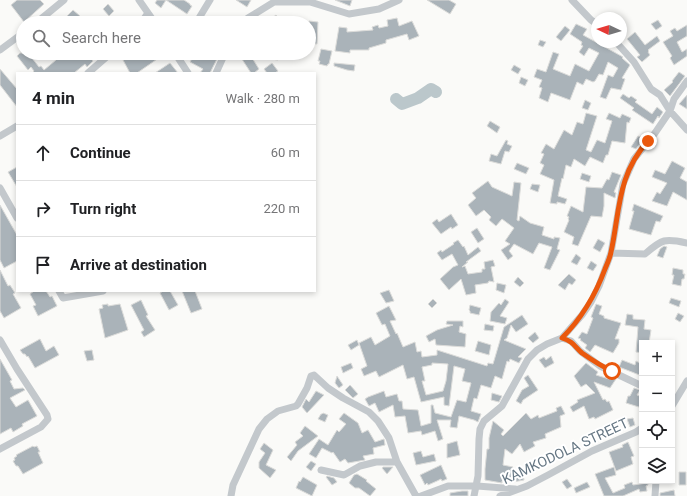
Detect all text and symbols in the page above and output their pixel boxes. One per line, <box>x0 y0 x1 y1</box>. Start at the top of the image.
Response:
north arrow <box>591 12 627 48</box>
search box <box>16 16 316 60</box>
icon: search <box>30 27 52 49</box>
text: Search here <box>62 29 141 47</box>
text: 4 min <box>32 88 75 108</box>
text: Walk · 280 m <box>225 91 300 106</box>
route end <box>639 132 657 150</box>
icon: ahead <box>32 142 54 164</box>
text: Continue <box>70 144 131 162</box>
text: 60 m <box>271 145 300 160</box>
icon: right <box>32 198 54 220</box>
text: Turn right <box>70 200 136 218</box>
text: 220 m <box>263 201 300 216</box>
icon: arrive <box>32 254 54 276</box>
text: Arrive at destination <box>70 256 207 274</box>
map controls <box>639 340 675 484</box>
button: + <box>639 340 675 376</box>
route start <box>603 362 621 380</box>
button: − <box>639 376 675 412</box>
button: locate <box>639 412 675 448</box>
street label: KAMKODOLA STREET <box>499 414 631 487</box>
button: layers <box>639 448 675 484</box>

